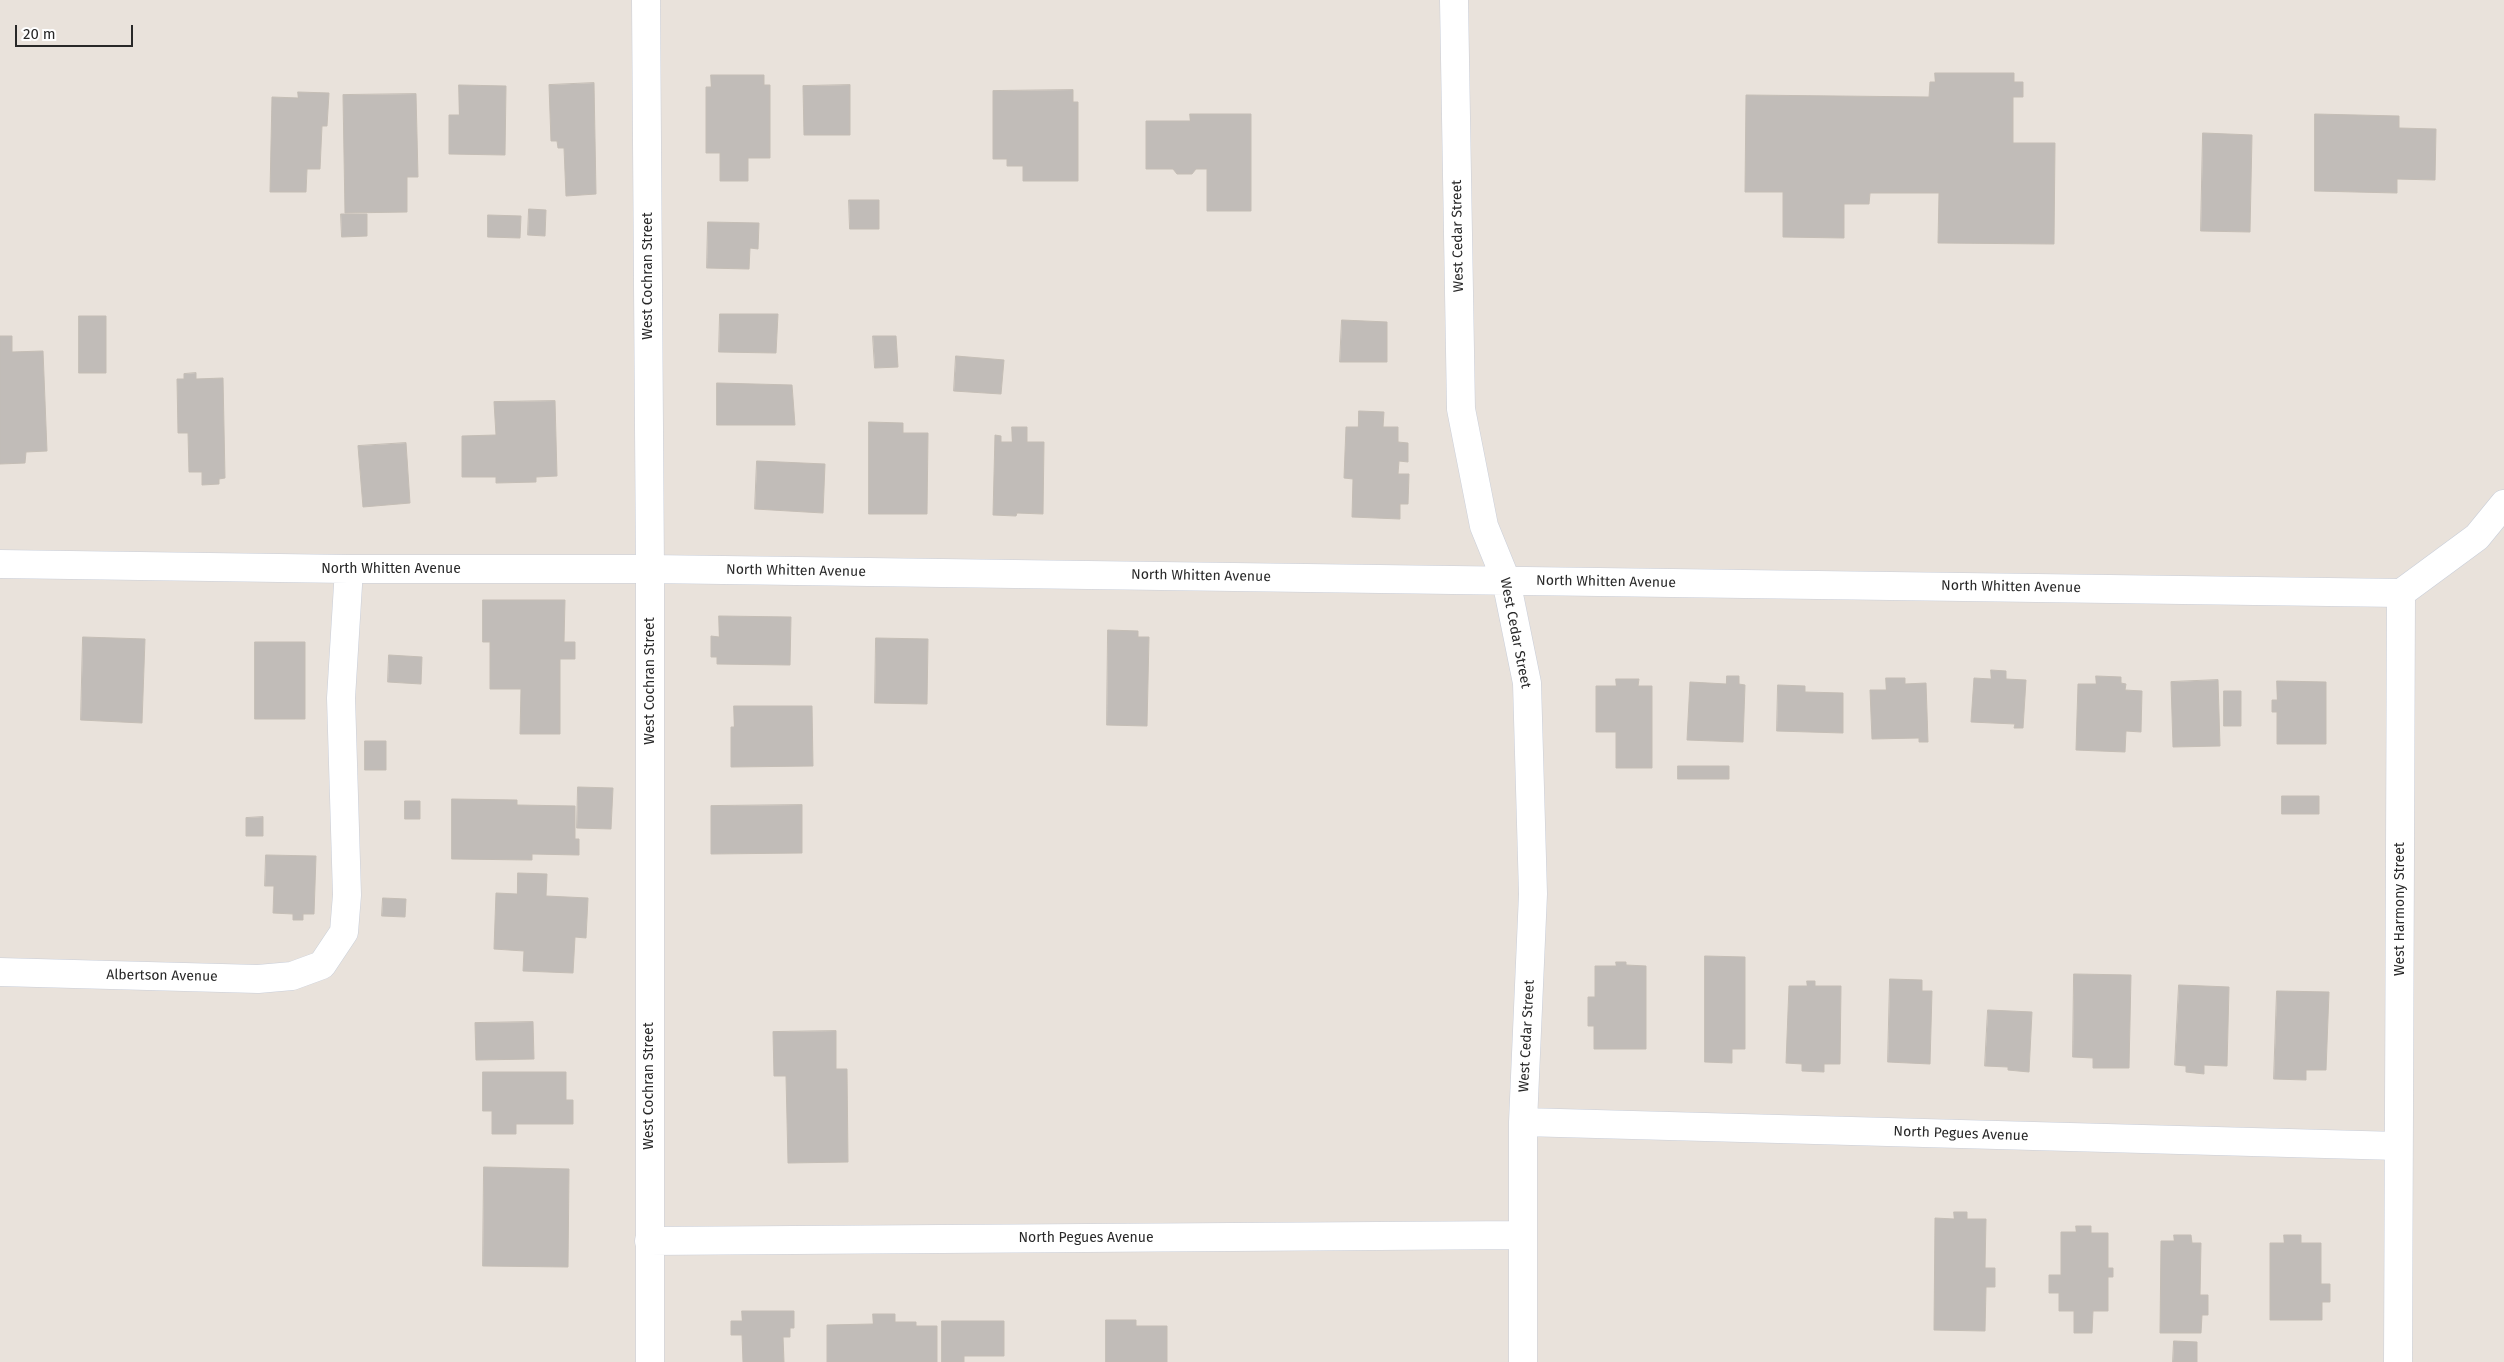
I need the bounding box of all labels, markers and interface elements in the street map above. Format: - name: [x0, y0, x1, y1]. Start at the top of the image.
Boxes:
- scale bar: [18, 15, 135, 47]
- text: 20 m: [23, 25, 56, 43]
- street label: West Cedar Street: [1449, 180, 1467, 292]
- street label: West Cochran Street: [640, 212, 656, 340]
- street label: North Whitten Avenue: [321, 561, 461, 577]
- street label: North Whitten Avenue: [726, 561, 866, 581]
- street label: North Whitten Avenue: [1131, 566, 1271, 586]
- street label: North Whitten Avenue: [1536, 572, 1676, 592]
- street label: West Cedar Street: [1496, 576, 1534, 690]
- street label: North Whitten Avenue: [1941, 577, 2081, 597]
- street label: West Cochran Street: [642, 617, 658, 745]
- street label: West Harmony Street: [2392, 842, 2408, 976]
- street label: Albertson Avenue: [106, 967, 218, 985]
- street label: West Cedar Street: [1516, 979, 1538, 1093]
- street label: West Cochran Street: [641, 1022, 657, 1150]
- street label: North Pegues Avenue: [1893, 1123, 2029, 1145]
- street label: North Pegues Avenue: [1018, 1230, 1154, 1246]

